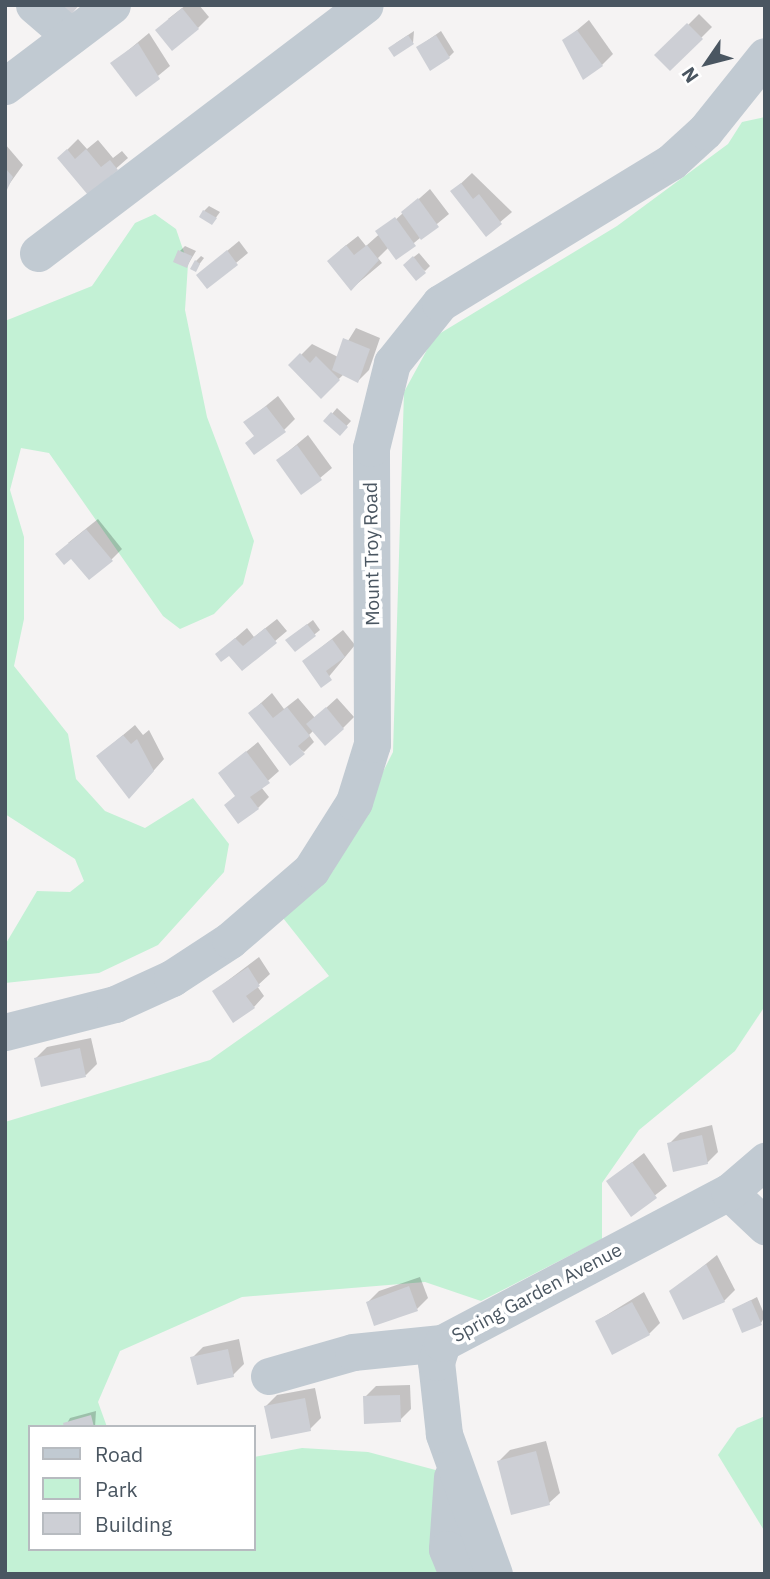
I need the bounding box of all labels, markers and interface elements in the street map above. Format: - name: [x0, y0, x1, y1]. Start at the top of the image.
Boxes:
- north arrow: [672, 28, 742, 98]
- text: N: [676, 63, 704, 88]
- street label: Mount Troy Road: [359, 482, 385, 626]
- street label: Spring Garden Avenue: [448, 1238, 626, 1348]
- legend: [28, 1425, 256, 1551]
- text: Road: [95, 1440, 143, 1468]
- text: Park: [95, 1475, 138, 1503]
- text: Building: [95, 1510, 172, 1538]

